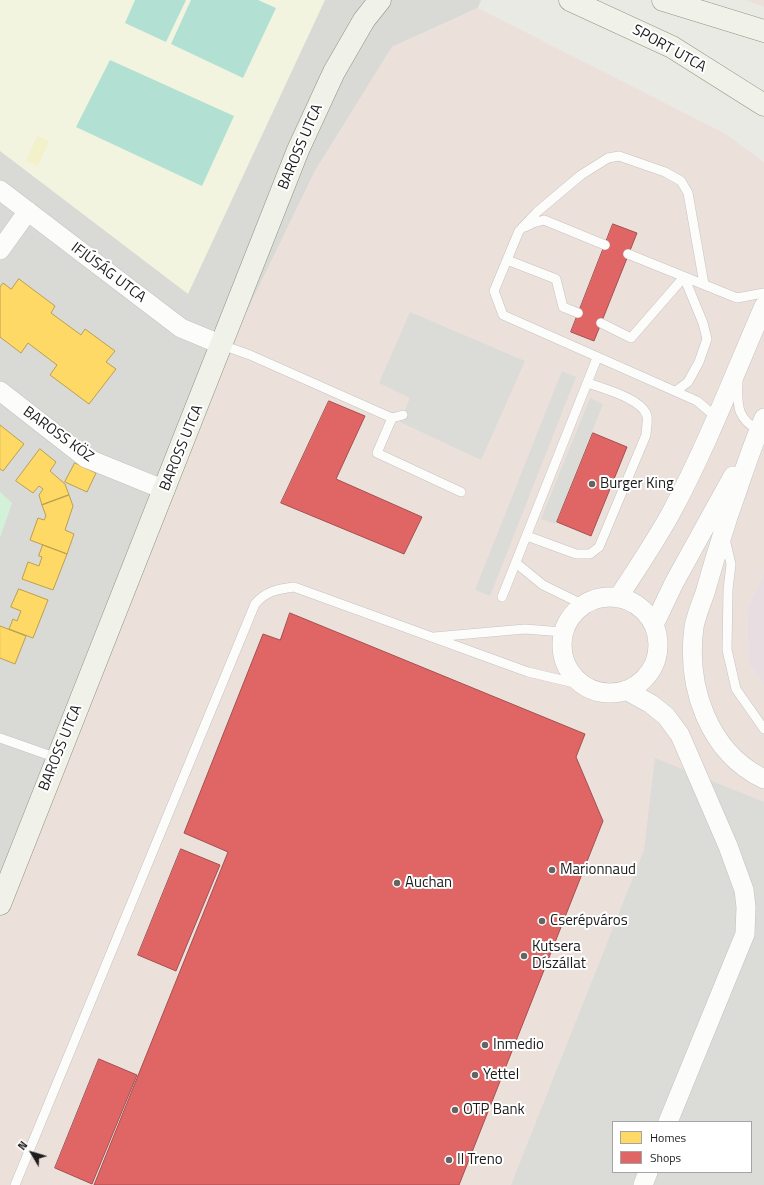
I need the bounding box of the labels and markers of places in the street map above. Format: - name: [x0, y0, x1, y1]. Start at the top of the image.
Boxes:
- place label: Burger King: [600, 475, 674, 493]
- marker: Burger King: [587, 479, 597, 489]
- place label: Marionnaud: [560, 861, 636, 879]
- marker: Marionnaud: [547, 865, 557, 875]
- place label: Auchan: [405, 874, 452, 892]
- marker: Auchan: [392, 878, 402, 888]
- place label: Cserépváros: [550, 912, 628, 930]
- marker: Cserépváros: [537, 916, 547, 926]
- place label: Kutsera Díszállat: [532, 938, 586, 973]
- marker: Kutsera Díszállat: [519, 951, 529, 961]
- place label: Inmedio: [493, 1036, 544, 1054]
- marker: Inmedio: [480, 1040, 490, 1050]
- place label: Yettel: [483, 1066, 519, 1084]
- marker: Yettel: [470, 1070, 480, 1080]
- place label: OTP Bank: [463, 1101, 525, 1119]
- marker: OTP Bank: [450, 1105, 460, 1115]
- place label: Il Treno: [457, 1151, 503, 1169]
- marker: Il Treno: [444, 1155, 454, 1165]

